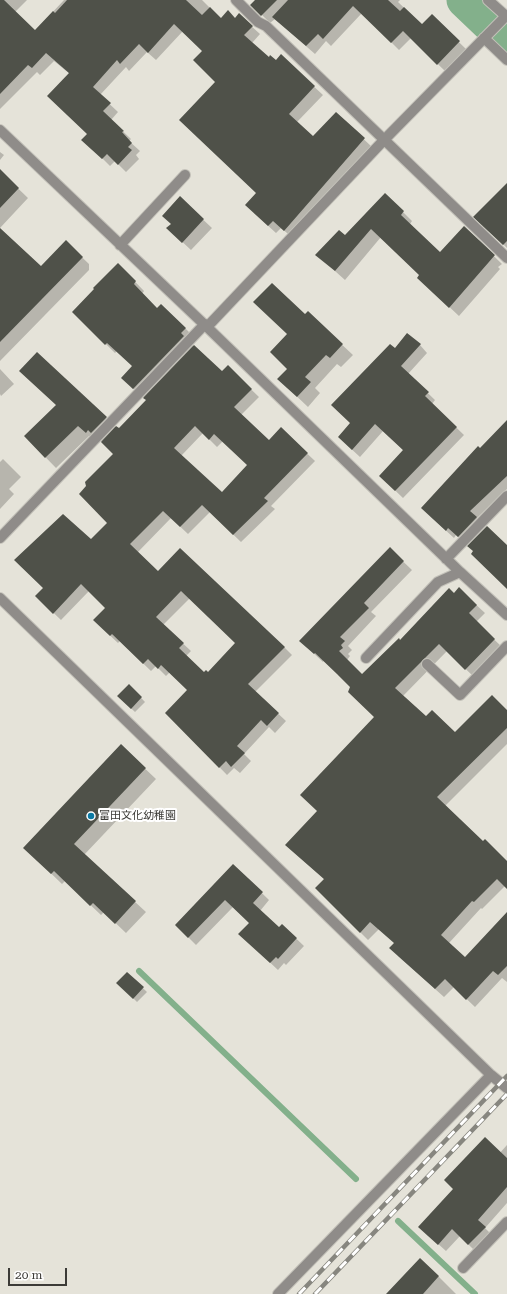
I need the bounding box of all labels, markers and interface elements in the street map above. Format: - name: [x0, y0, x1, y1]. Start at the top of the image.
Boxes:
- place label: 富田文化幼稚園: [99, 809, 176, 823]
- marker: 富田文化幼稚園: [86, 811, 96, 821]
- scale bar: [10, 1260, 69, 1286]
- text: 20 m: [15, 1268, 42, 1282]

